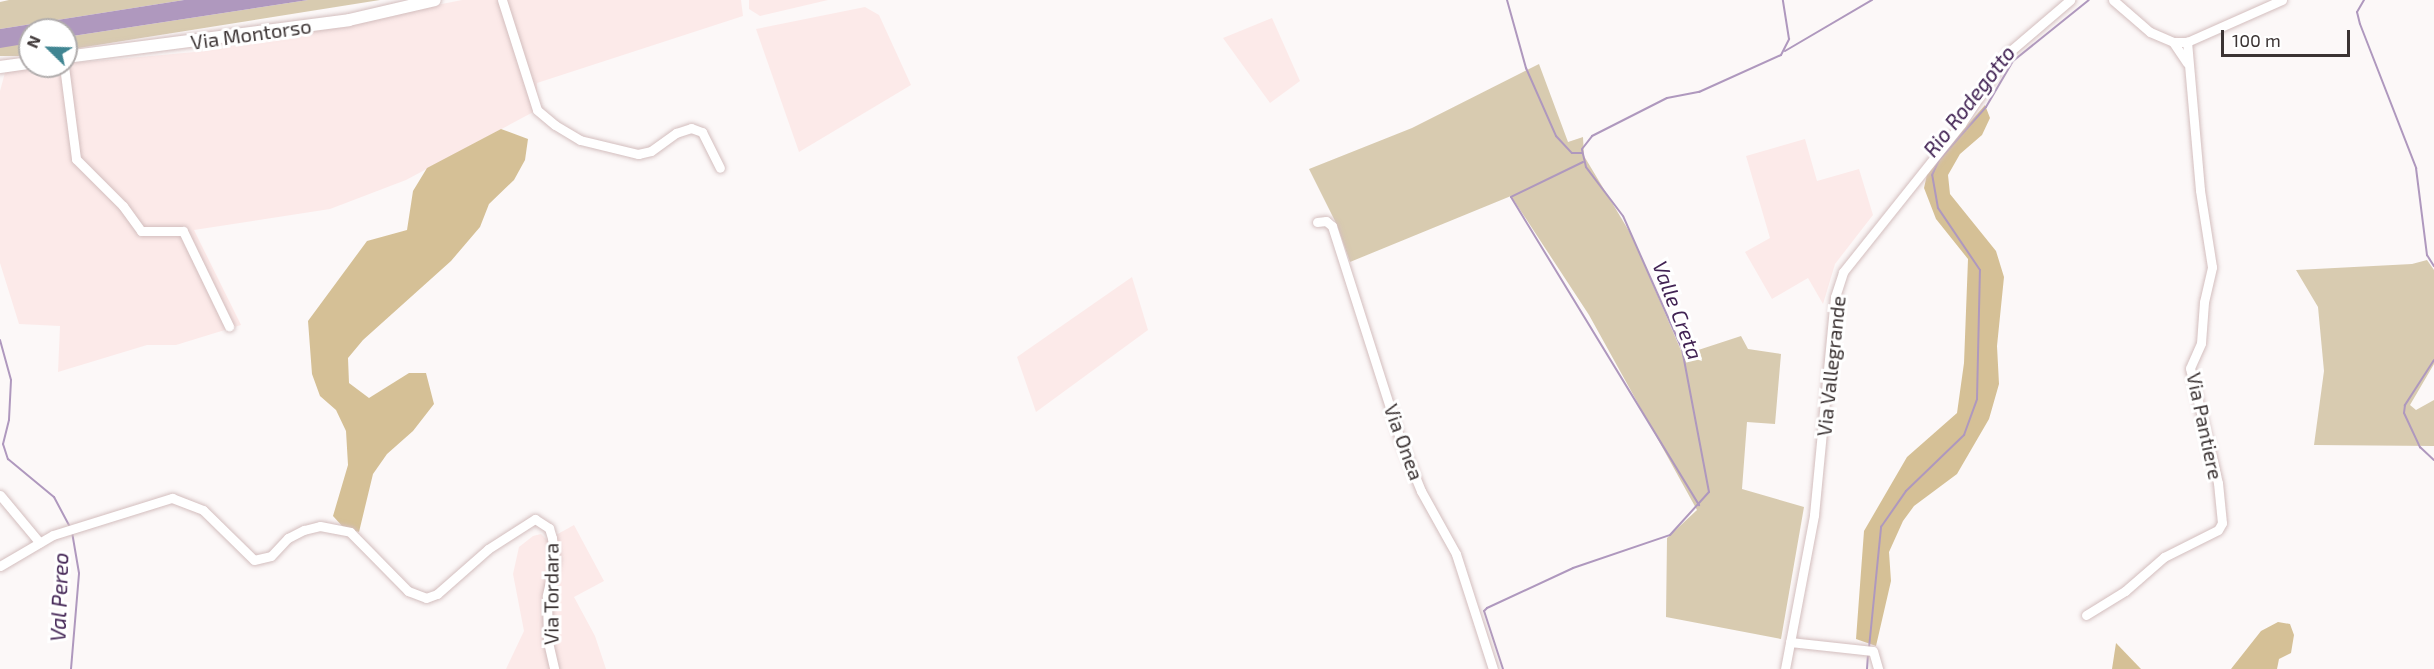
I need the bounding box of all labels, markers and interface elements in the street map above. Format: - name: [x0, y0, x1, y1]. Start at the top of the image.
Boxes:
- street label: Via Montorso: [189, 14, 313, 54]
- north arrow: [18, 18, 78, 78]
- scale bar: [2224, 18, 2353, 56]
- text: 100 m: [2232, 29, 2281, 51]
- text: N: [22, 33, 44, 51]
- water label: Rio Rodegotto: [1918, 40, 2020, 162]
- water label: Valle Creta: [1648, 257, 1708, 363]
- street label: Via Vallegrande: [1812, 294, 1850, 438]
- street label: Via Pantiere: [2182, 370, 2228, 482]
- street label: Via Onea: [1379, 401, 1429, 483]
- street label: Via Tordara: [539, 543, 563, 645]
- water label: Val Pereo: [45, 552, 73, 642]

